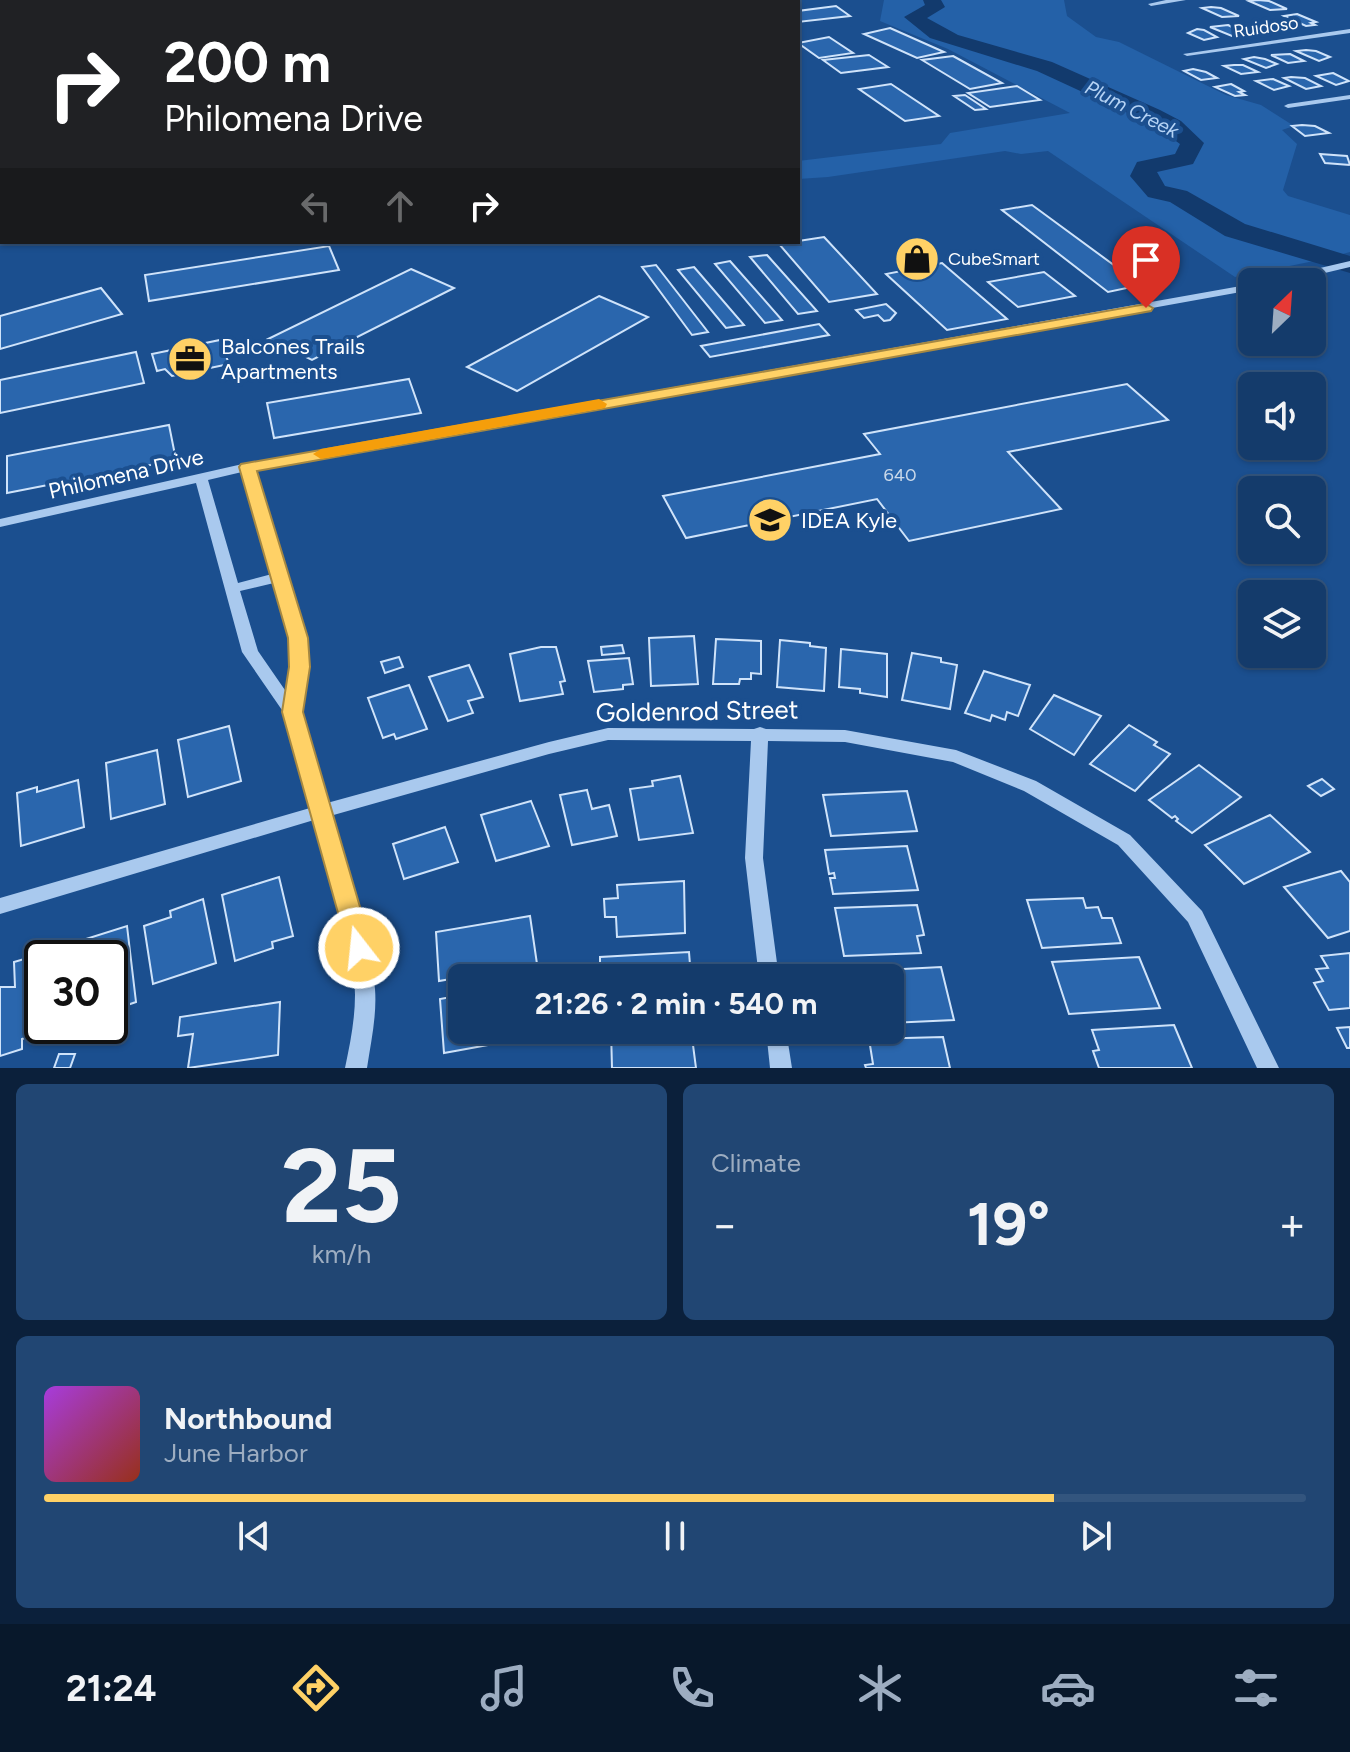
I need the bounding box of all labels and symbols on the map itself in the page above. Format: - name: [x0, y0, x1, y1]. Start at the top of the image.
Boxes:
- street label: Ruidoso: [1232, 12, 1300, 42]
- water label: Plum Creek: [1081, 75, 1184, 143]
- pin: [1112, 226, 1180, 308]
- shop icon: CubeSmart: [893, 235, 941, 283]
- place label: CubeSmart: [948, 248, 1040, 270]
- north arrow: [1238, 268, 1326, 356]
- place label: Balcones Trails Apartments: [221, 333, 365, 385]
- office icon: Balcones Trails Apartments: [166, 335, 214, 383]
- street label: Philomena Drive: [46, 443, 206, 505]
- house number: 640: [884, 464, 916, 486]
- school or university icon: IDEA Kyle: [746, 496, 794, 544]
- place label: IDEA Kyle: [801, 507, 897, 534]
- street label: Goldenrod Street: [595, 693, 799, 729]
- position arrow: [317, 906, 401, 990]
- speed limit sign: 30: [24, 940, 128, 1044]

